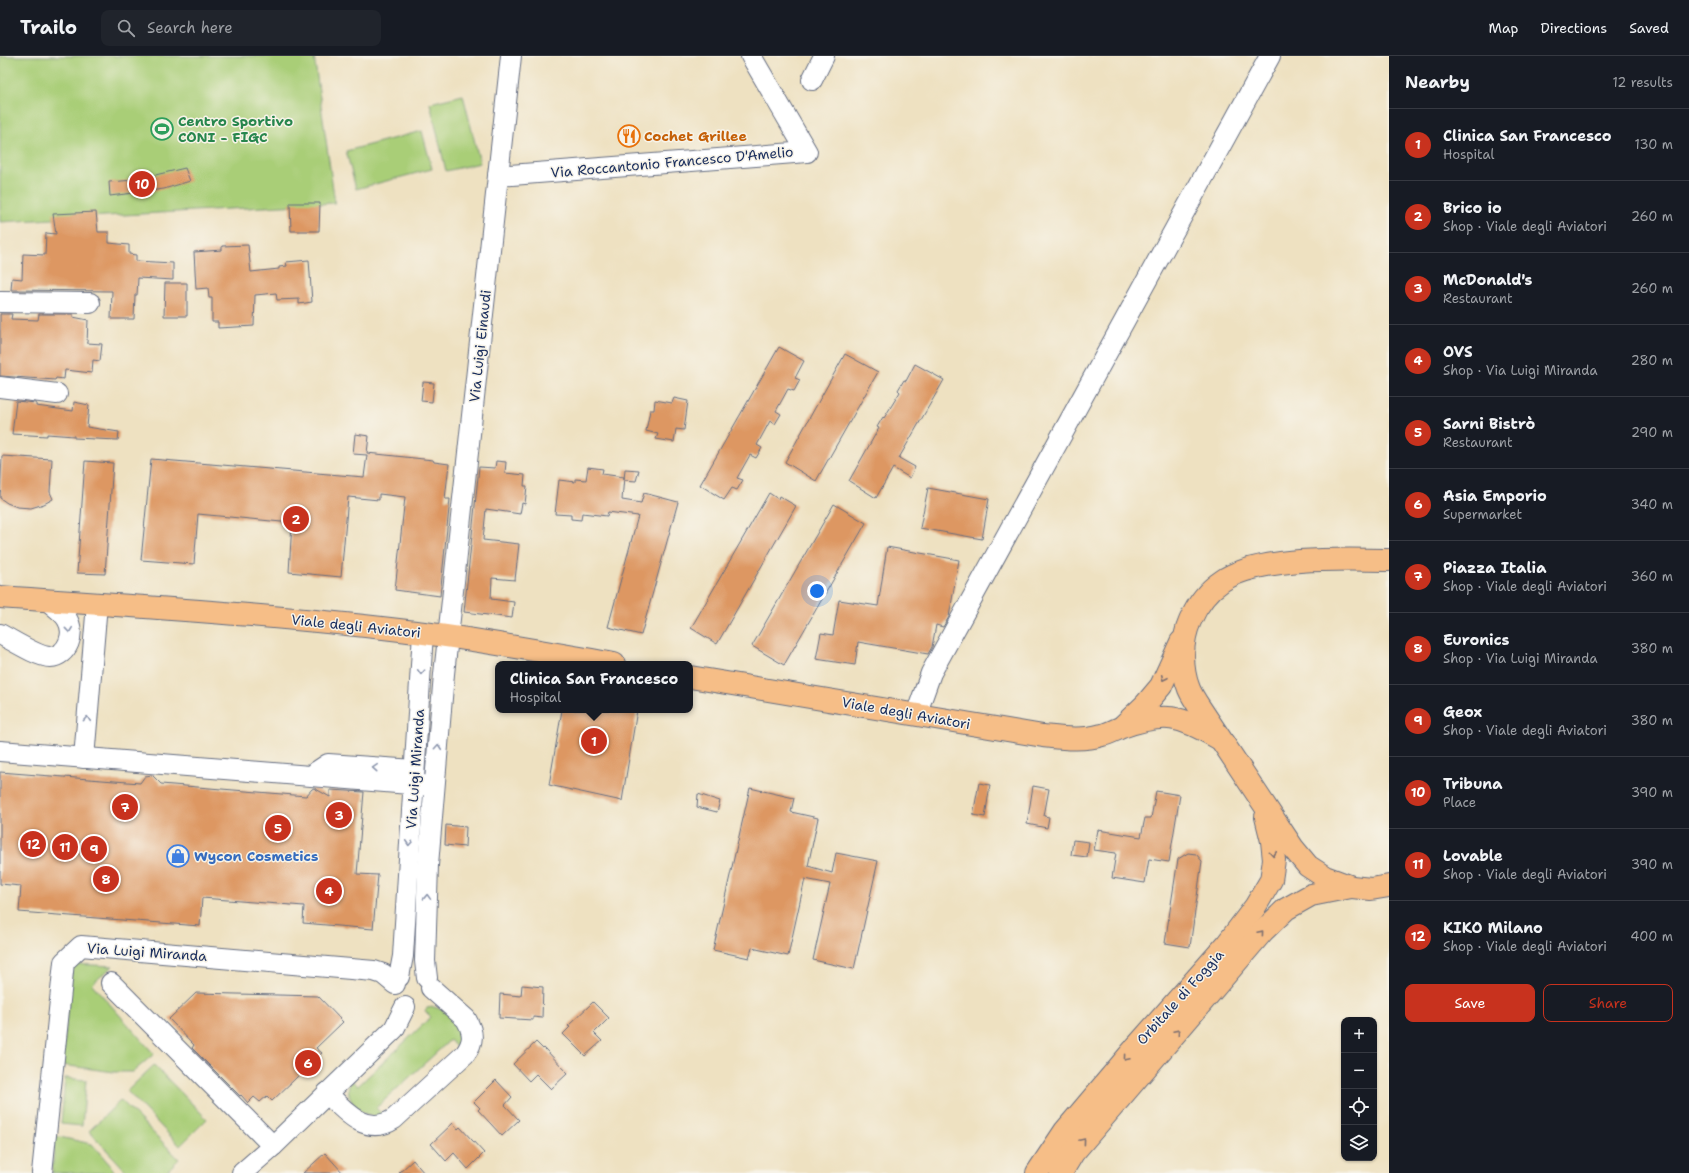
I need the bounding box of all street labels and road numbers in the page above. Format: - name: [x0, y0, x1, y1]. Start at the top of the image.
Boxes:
- street label: Via Roccantonio Francesco D'Amelio: [550, 142, 794, 182]
- street label: Via Luigi Einaudi: [465, 289, 495, 403]
- street label: Viale degli Aviatori: [290, 610, 422, 642]
- street label: Viale degli Aviatori: [840, 693, 972, 733]
- street label: Via Luigi Miranda: [402, 708, 428, 830]
- street label: Via Luigi Miranda: [86, 939, 208, 965]
- street label: Orbitale di Foggia: [1132, 945, 1228, 1048]

